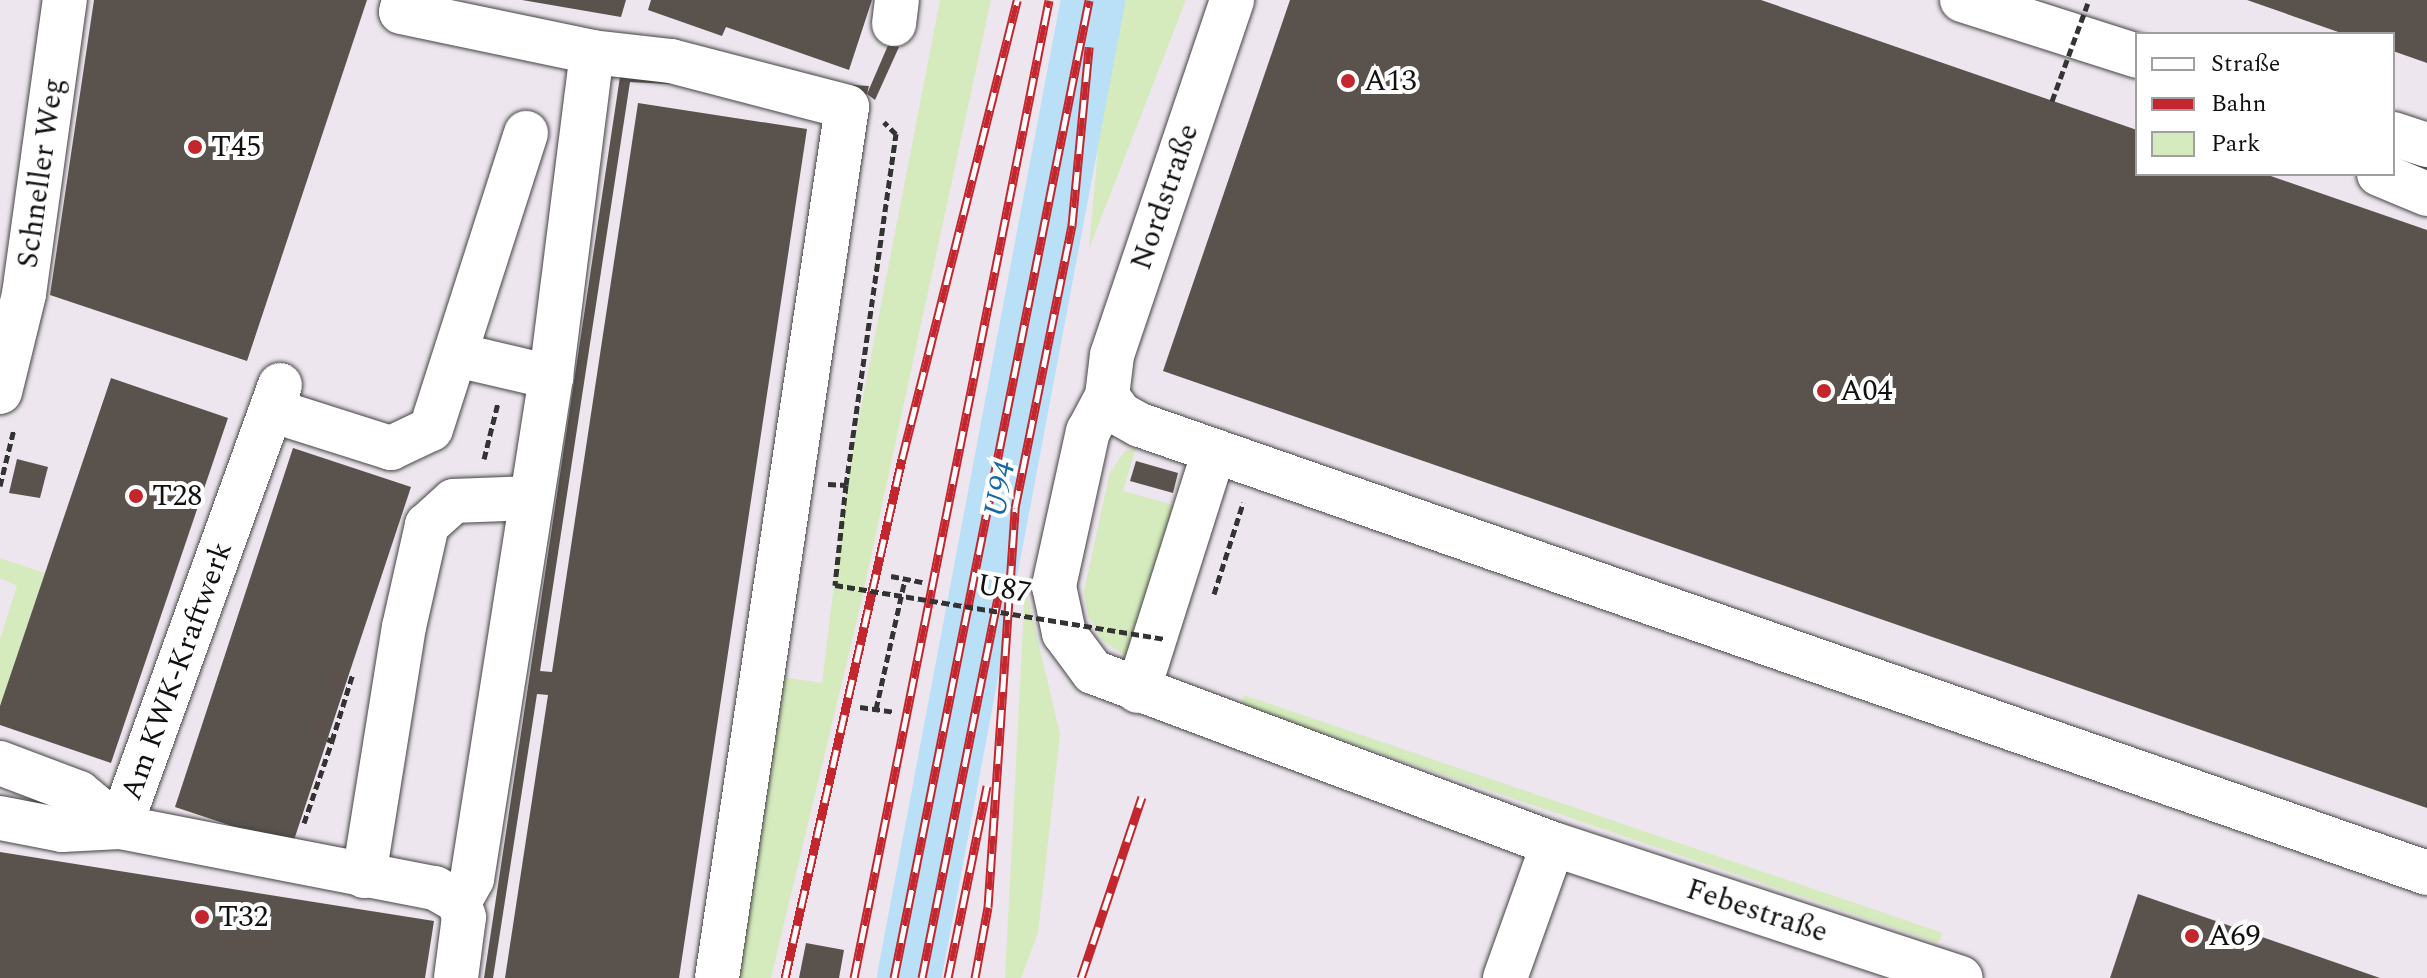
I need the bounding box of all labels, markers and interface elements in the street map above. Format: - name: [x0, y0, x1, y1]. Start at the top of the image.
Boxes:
- legend: [2135, 32, 2395, 176]
- text: Straße: [2211, 46, 2280, 82]
- place label: A13: [1364, 63, 1416, 99]
- marker: A13: [1339, 72, 1357, 90]
- street label: Schneller Weg: [10, 76, 72, 270]
- text: Bahn: [2211, 86, 2266, 122]
- street label: Nordstraße: [1123, 119, 1207, 275]
- text: Park: [2211, 126, 2261, 162]
- place label: T45: [211, 129, 261, 165]
- marker: T45: [186, 138, 204, 156]
- place label: A04: [1840, 373, 1892, 409]
- marker: A04: [1815, 382, 1833, 400]
- water label: U94: [977, 457, 1025, 521]
- place label: T28: [152, 478, 202, 514]
- marker: T28: [127, 487, 145, 505]
- street label: Am KWK-Kraftwerk: [113, 537, 241, 805]
- street label: U87: [974, 567, 1034, 611]
- street label: Febestraße: [1682, 871, 1832, 951]
- place label: T32: [218, 899, 268, 935]
- marker: T32: [193, 908, 211, 926]
- place label: A69: [2208, 918, 2260, 954]
- marker: A69: [2183, 927, 2201, 945]

